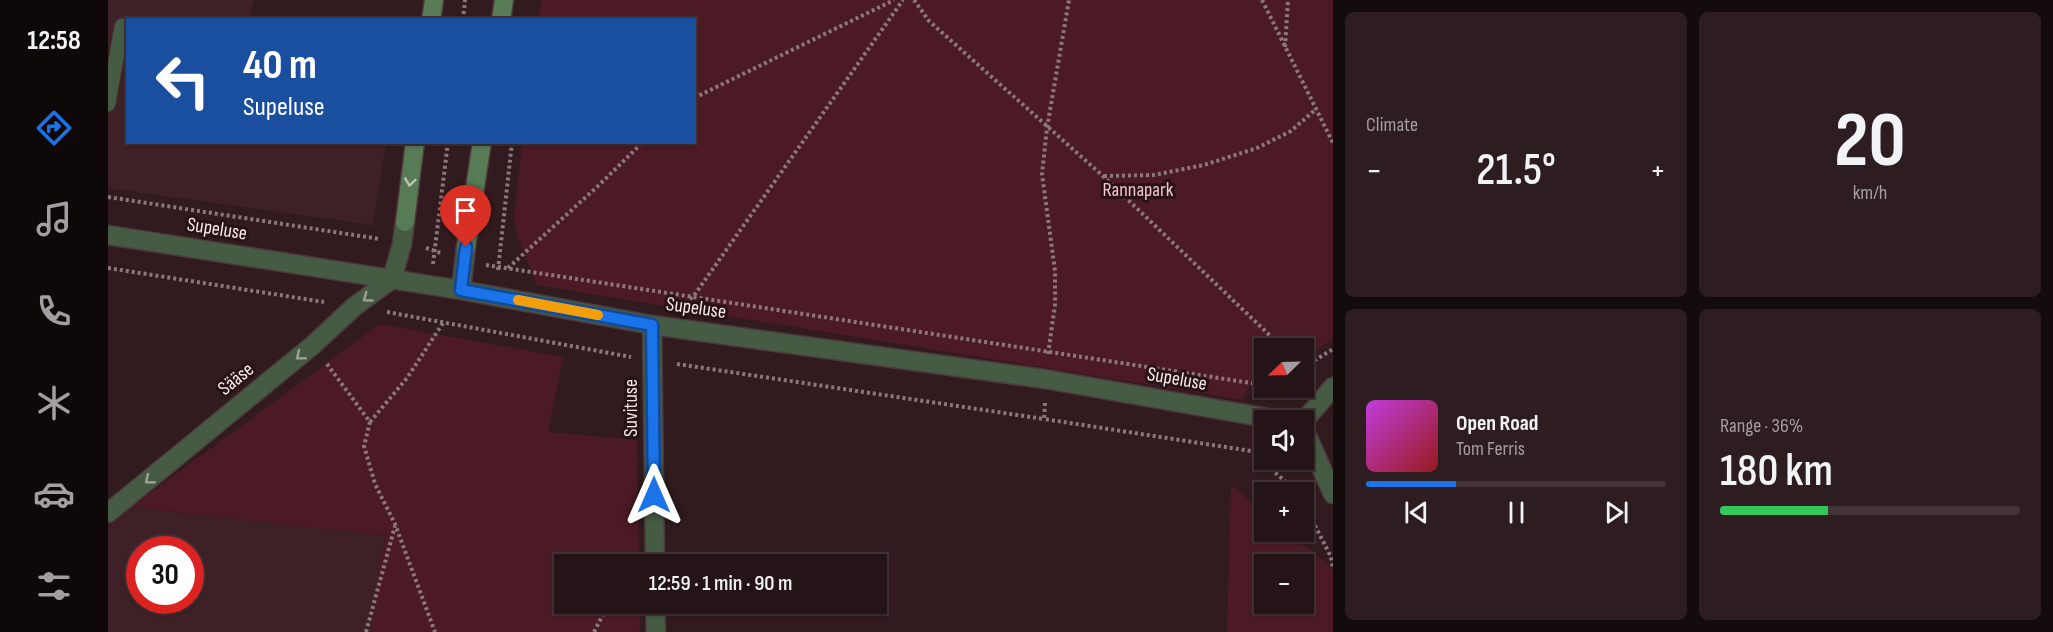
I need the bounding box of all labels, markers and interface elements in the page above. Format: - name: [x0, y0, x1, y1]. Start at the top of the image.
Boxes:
- text: 12:58: [27, 25, 81, 57]
- text: 40 m: [243, 40, 317, 91]
- icon: left: [144, 42, 222, 120]
- text: Supeluse: [243, 91, 325, 123]
- text: 20: [1834, 95, 1906, 188]
- icon: directions: [33, 107, 75, 149]
- text: Climate: [1366, 113, 1418, 137]
- text: 21.5°: [1476, 143, 1556, 198]
- text: −: [1366, 151, 1382, 191]
- text: +: [1650, 151, 1666, 191]
- one-way arrow: [404, 178, 417, 187]
- park label: Rannapark: [1103, 178, 1174, 202]
- text: km/h: [1853, 181, 1887, 205]
- pin: [440, 185, 491, 247]
- icon: arrive: [449, 194, 482, 227]
- icon: music: [33, 198, 75, 240]
- street label: Supeluse: [185, 212, 249, 246]
- icon: phone: [33, 290, 75, 332]
- one-way arrow: [362, 291, 373, 302]
- street label: Supeluse: [664, 292, 728, 324]
- north arrow: [1254, 338, 1314, 398]
- map controls: [1254, 338, 1314, 614]
- one-way arrow: [295, 349, 306, 360]
- street label: Sääse: [213, 357, 259, 401]
- street label: Supeluse: [1145, 362, 1209, 396]
- street label: Suvituse: [619, 379, 643, 437]
- icon: climate: [33, 382, 75, 424]
- button: sound: [1254, 410, 1314, 470]
- text: Open Road: [1456, 410, 1538, 437]
- text: Range · 36%: [1720, 414, 1803, 438]
- text: Tom Ferris: [1456, 437, 1525, 461]
- text: 180 km: [1720, 444, 1833, 499]
- position arrow: [622, 463, 686, 527]
- icon: car: [33, 473, 75, 515]
- one-way arrow: [145, 473, 156, 484]
- button: +: [1254, 482, 1314, 542]
- icon: previous: [1400, 496, 1433, 529]
- icon: pause: [1500, 496, 1533, 529]
- icon: next: [1600, 496, 1633, 529]
- speed limit sign: 30: [126, 536, 204, 614]
- button: −: [1254, 554, 1314, 614]
- icon: filters: [33, 565, 75, 607]
- text: 12:59 · 1 min · 90 m: [649, 570, 792, 597]

